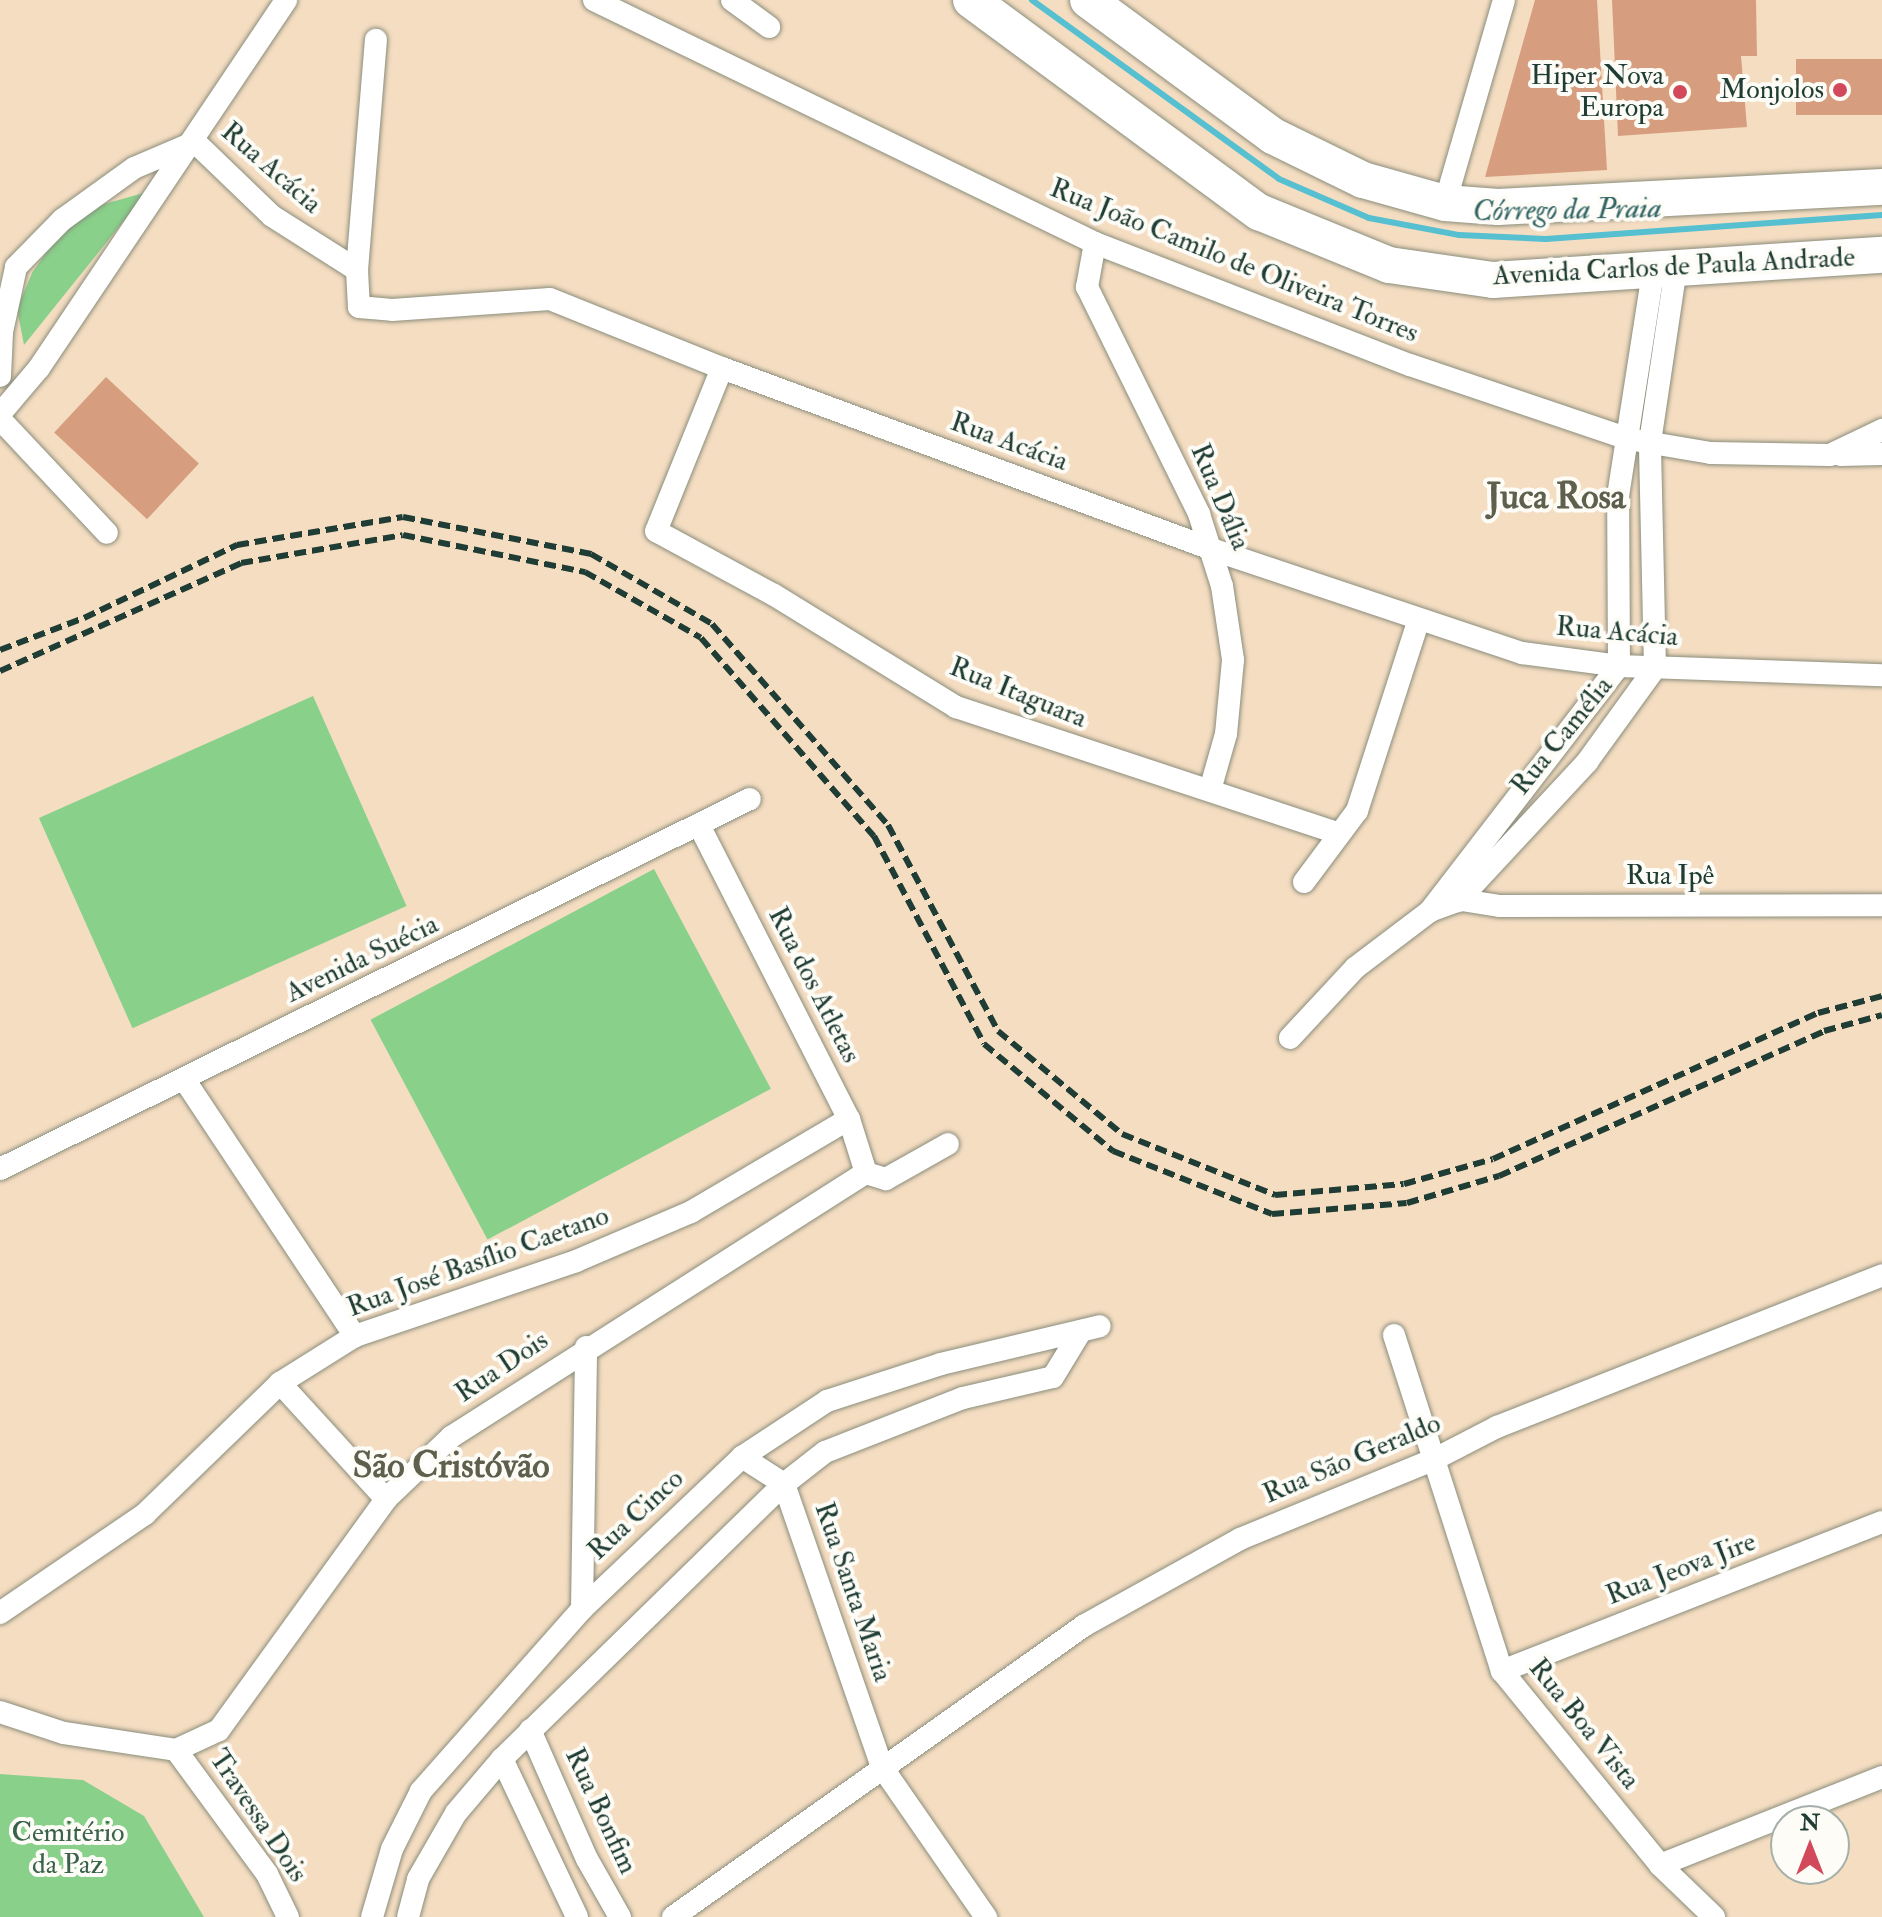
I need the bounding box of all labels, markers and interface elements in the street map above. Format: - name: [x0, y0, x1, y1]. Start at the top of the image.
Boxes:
- place label: Hiper Nova Europa: [1530, 59, 1664, 125]
- place label: Monjolos: [1720, 73, 1824, 107]
- marker: Monjolos: [1831, 81, 1849, 99]
- marker: Hiper Nova Europa: [1671, 83, 1689, 101]
- street label: Rua Acácia: [214, 115, 328, 221]
- street label: Rua João Camilo de Oliveira Torres: [1045, 172, 1423, 350]
- water label: Córrego da Praia: [1472, 190, 1662, 230]
- street label: Avenida Carlos de Paula Andrade: [1492, 241, 1856, 293]
- street label: Rua Acácia: [946, 405, 1072, 479]
- street label: Rua Dália: [1183, 439, 1257, 555]
- district label: Juca Rosa: [1486, 475, 1626, 519]
- street label: Rua Acácia: [1555, 610, 1679, 654]
- street label: Rua Itaguara: [944, 650, 1092, 736]
- street label: Rua Camélia: [1504, 670, 1620, 802]
- street label: Rua Ipê: [1626, 859, 1714, 893]
- street label: Rua dos Atletas: [760, 902, 868, 1068]
- street label: Avenida Suécia: [280, 908, 444, 1010]
- street label: Rua José Basílio Caetano: [343, 1199, 613, 1325]
- street label: Rua Dois: [449, 1324, 555, 1410]
- street label: Rua São Geraldo: [1258, 1406, 1446, 1512]
- district label: São Cristóvão: [352, 1444, 550, 1488]
- street label: Rua Cinco: [581, 1462, 691, 1568]
- street label: Rua Santa Maria: [807, 1498, 899, 1686]
- street label: Rua Jeova Jire: [1601, 1525, 1761, 1613]
- street label: Rua Boa Vista: [1521, 1652, 1647, 1796]
- street label: Travessa Dois: [201, 1743, 315, 1889]
- street label: Rua Bonfim: [557, 1743, 645, 1879]
- north arrow: [1770, 1805, 1850, 1885]
- text: N: [1800, 1809, 1820, 1837]
- park label: Cemitério da Paz: [11, 1816, 125, 1882]

